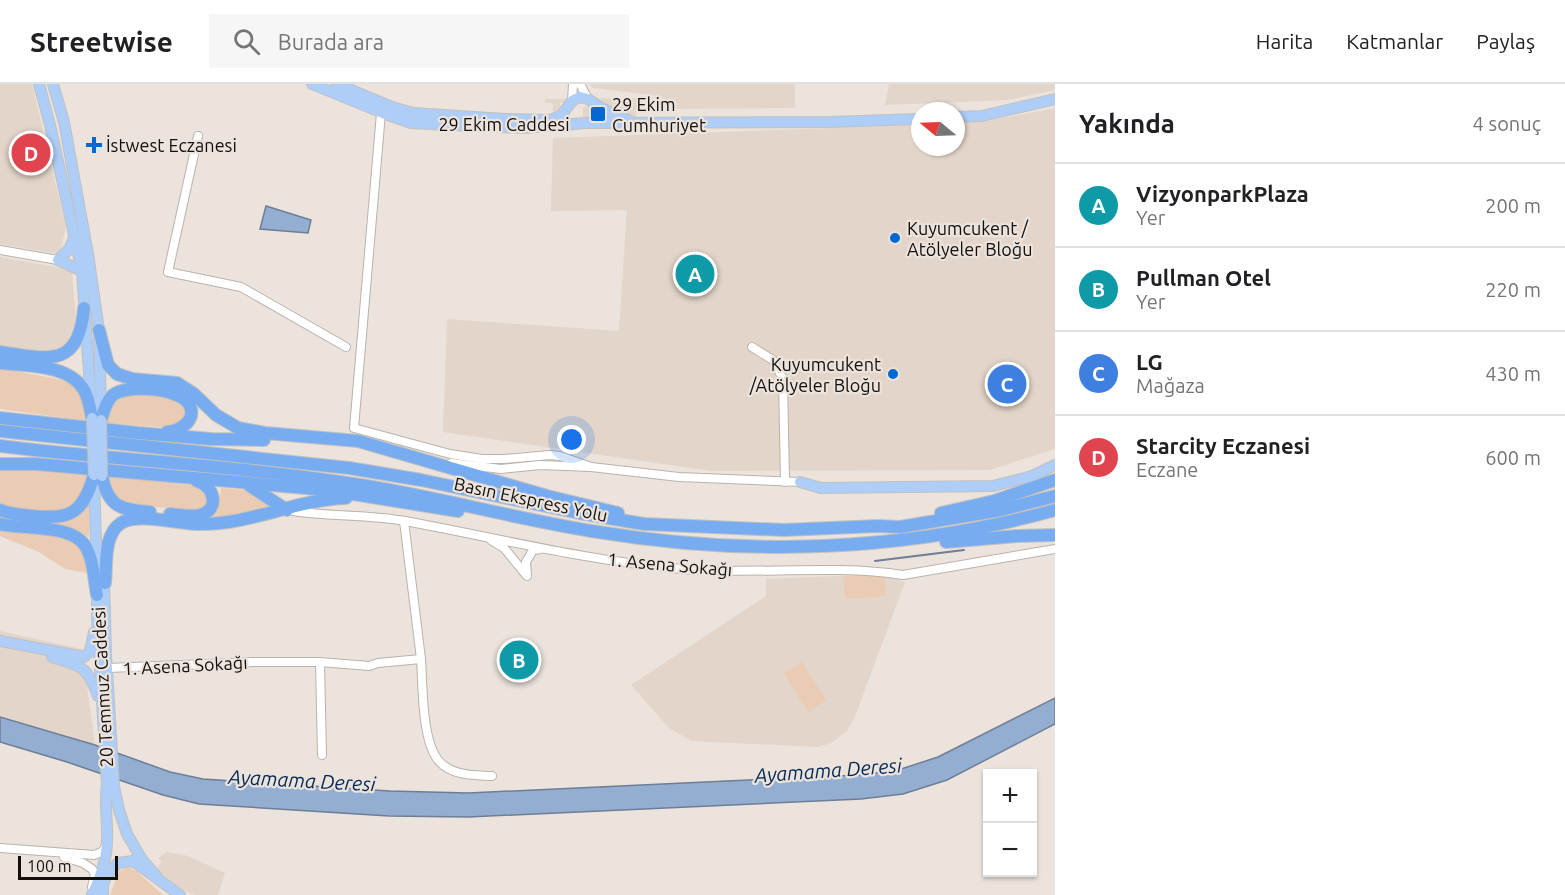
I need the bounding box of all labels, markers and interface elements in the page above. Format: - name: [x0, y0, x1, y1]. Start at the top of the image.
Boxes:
- search box: [209, 14, 629, 68]
- icon: search: [230, 25, 263, 58]
- text: Streetwise: [30, 26, 173, 57]
- text: Burada ara: [278, 29, 384, 54]
- text: Harita: [1256, 29, 1313, 53]
- text: Katmanlar: [1346, 29, 1443, 53]
- text: Paylaş: [1476, 29, 1535, 53]
- place label: 29 Ekim Cumhuriyet: [612, 94, 706, 135]
- north arrow: [911, 102, 965, 156]
- marker: 29 Ekim Cumhuriyet: [589, 105, 607, 123]
- text: Yakında: [1079, 109, 1175, 138]
- text: 4 sonuç: [1473, 112, 1541, 135]
- street label: 29 Ekim Caddesi: [438, 114, 570, 134]
- pin: D: [12, 130, 51, 176]
- place label: İstwest Eczanesi: [106, 135, 237, 155]
- marker: İstwest Eczanesi: [87, 138, 101, 152]
- text: VizyonparkPlaza: [1136, 181, 1309, 206]
- text: A: [1091, 194, 1106, 217]
- text: 200 m: [1485, 194, 1541, 217]
- text: Yer: [1136, 206, 1165, 229]
- place label: Kuyumcukent / Atölyeler Bloğu: [907, 218, 1032, 259]
- marker: Kuyumcukent / Atölyeler Bloğu: [888, 231, 902, 245]
- pin: A: [676, 252, 714, 297]
- text: Pullman Otel: [1136, 265, 1271, 290]
- text: B: [1092, 278, 1105, 301]
- text: 220 m: [1485, 278, 1541, 301]
- text: Yer: [1136, 290, 1165, 313]
- text: LG: [1136, 349, 1163, 374]
- place label: Kuyumcukent /Atölyeler Bloğu: [749, 354, 881, 395]
- pin: C: [988, 362, 1026, 406]
- text: C: [1092, 362, 1105, 385]
- text: 430 m: [1485, 362, 1541, 385]
- marker: Kuyumcukent /Atölyeler Bloğu: [886, 367, 900, 381]
- text: Mağaza: [1136, 374, 1205, 397]
- your location: [557, 425, 586, 454]
- text: Starcity Eczanesi: [1136, 433, 1310, 458]
- text: D: [1091, 446, 1106, 469]
- text: 600 m: [1485, 446, 1541, 469]
- text: Eczane: [1136, 458, 1198, 481]
- street label: Basın Ekspress Yolu: [452, 473, 610, 525]
- street label: 1. Asena Sokağı: [607, 549, 733, 579]
- street label: 20 Temmuz Caddesi: [88, 606, 116, 768]
- pin: B: [500, 638, 538, 682]
- street label: 1. Asena Sokağı: [122, 652, 248, 678]
- water label: Ayamama Deresi: [753, 753, 903, 787]
- water label: Ayamama Deresi: [227, 765, 377, 795]
- map controls: [983, 769, 1037, 877]
- button: +: [983, 769, 1037, 823]
- button: −: [983, 823, 1037, 877]
- scale bar: [18, 853, 118, 880]
- text: 100 m: [27, 857, 72, 875]

